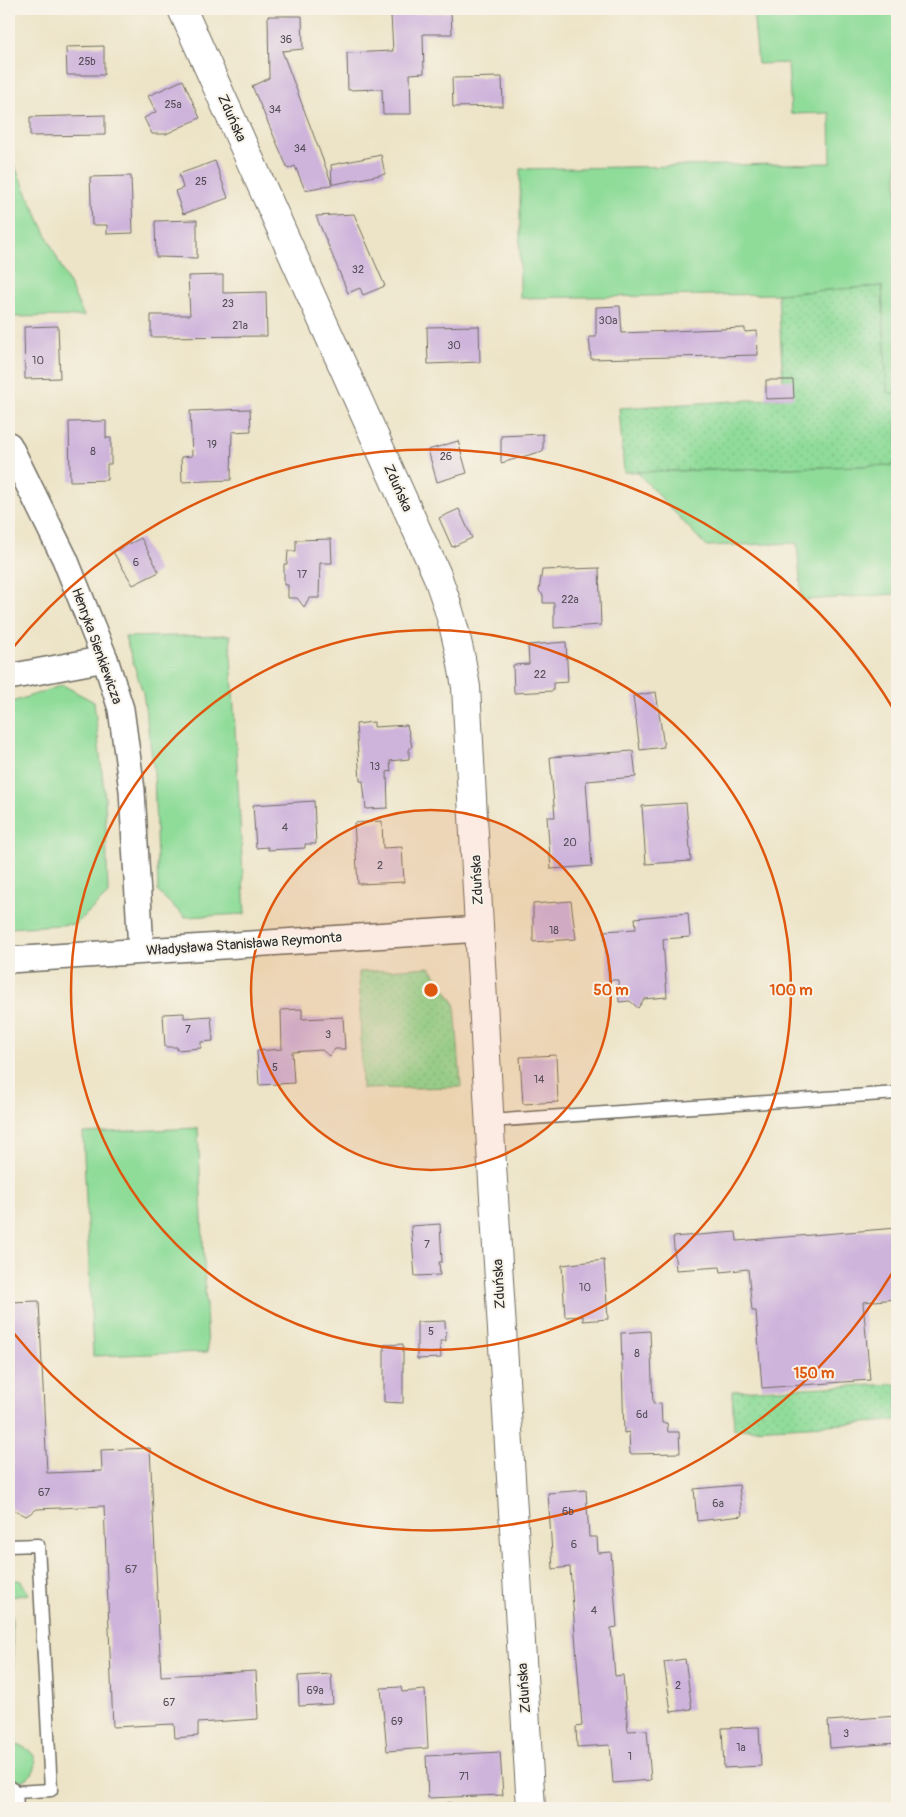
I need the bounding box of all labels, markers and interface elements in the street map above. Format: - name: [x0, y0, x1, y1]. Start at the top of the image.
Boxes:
- house number: 36: [280, 33, 292, 46]
- house number: 25b: [78, 55, 96, 68]
- street label: Zduńska: [214, 92, 250, 144]
- house number: 25a: [164, 98, 182, 111]
- house number: 34: [269, 103, 282, 116]
- house number: 34: [294, 142, 307, 155]
- house number: 25: [195, 175, 207, 188]
- house number: 32: [352, 263, 364, 276]
- house number: 23: [222, 297, 234, 310]
- house number: 30a: [599, 314, 617, 327]
- house number: 21a: [232, 319, 248, 332]
- house number: 30: [447, 339, 461, 352]
- house number: 10: [32, 354, 44, 367]
- house number: 19: [207, 438, 217, 451]
- house number: 8: [90, 445, 96, 458]
- house number: 26: [440, 450, 452, 463]
- street label: Zduńska: [380, 462, 416, 514]
- house number: 6: [133, 556, 139, 569]
- house number: 17: [297, 568, 307, 581]
- street label: Henryka Sienkiewicza: [68, 586, 126, 706]
- house number: 22a: [561, 593, 579, 606]
- house number: 22: [534, 668, 546, 681]
- house number: 13: [370, 760, 380, 773]
- house number: 4: [282, 821, 289, 834]
- house number: 20: [563, 836, 577, 849]
- street label: Zduńska: [467, 855, 487, 905]
- house number: 2: [377, 859, 383, 872]
- house number: 18: [549, 924, 559, 937]
- street label: Władysława Stanisława Reymonta: [146, 929, 342, 959]
- centre of rings: [422, 981, 440, 999]
- text: 50 m: [594, 981, 628, 1000]
- text: 100 m: [770, 981, 812, 1000]
- house number: 7: [185, 1023, 191, 1036]
- house number: 3: [325, 1028, 331, 1041]
- house number: 5: [272, 1061, 278, 1074]
- house number: 14: [534, 1073, 545, 1086]
- house number: 7: [424, 1238, 430, 1251]
- street label: Zduńska: [489, 1259, 509, 1309]
- house number: 10: [579, 1281, 591, 1294]
- house number: 5: [428, 1325, 434, 1338]
- house number: 8: [634, 1347, 640, 1360]
- text: 150 m: [794, 1364, 834, 1383]
- house number: 6d: [636, 1408, 648, 1421]
- house number: 67: [38, 1486, 50, 1499]
- house number: 6a: [712, 1497, 724, 1510]
- house number: 6b: [562, 1505, 574, 1518]
- house number: 6: [571, 1538, 577, 1551]
- house number: 67: [125, 1563, 137, 1576]
- house number: 4: [591, 1604, 598, 1617]
- street label: Zduńska: [514, 1662, 534, 1714]
- house number: 2: [675, 1679, 681, 1692]
- house number: 69a: [306, 1684, 324, 1697]
- house number: 67: [163, 1696, 175, 1709]
- house number: 69: [391, 1715, 403, 1728]
- house number: 3: [843, 1727, 849, 1740]
- house number: 1a: [736, 1741, 746, 1754]
- house number: 1: [628, 1750, 632, 1763]
- house number: 71: [459, 1770, 469, 1783]

